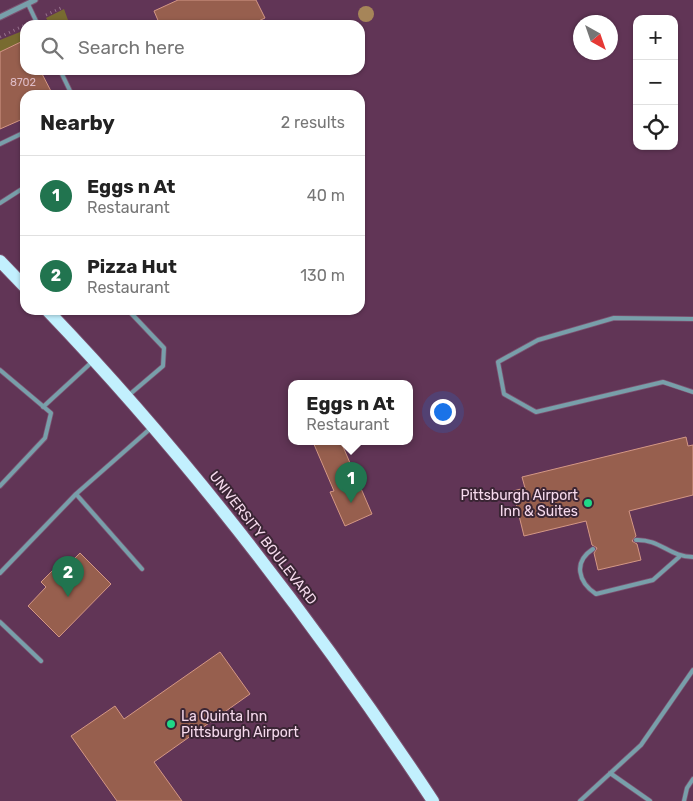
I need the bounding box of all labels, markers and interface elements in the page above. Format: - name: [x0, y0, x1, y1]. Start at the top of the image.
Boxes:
- north arrow: [573, 15, 618, 60]
- map controls: [633, 15, 678, 150]
- button: +: [633, 15, 678, 60]
- search box: [20, 20, 365, 75]
- icon: search: [38, 34, 66, 62]
- text: Search here: [78, 36, 185, 59]
- button: −: [633, 60, 678, 105]
- house number: 8702: [10, 76, 36, 89]
- button: locate: [633, 105, 678, 150]
- text: Nearby: [40, 110, 115, 135]
- text: 2 results: [281, 113, 345, 132]
- text: Eggs n At: [87, 175, 175, 198]
- text: 1: [52, 186, 60, 205]
- text: 40 m: [307, 186, 345, 205]
- text: Restaurant: [87, 198, 170, 217]
- text: Pizza Hut: [87, 255, 177, 278]
- text: 2: [51, 266, 61, 285]
- text: 130 m: [300, 266, 345, 285]
- text: Restaurant: [87, 278, 170, 297]
- popup: [288, 380, 413, 445]
- text: Eggs n At: [306, 392, 395, 415]
- your location: [430, 399, 456, 425]
- text: Restaurant: [306, 415, 389, 434]
- pin: 1: [335, 462, 367, 503]
- street label: UNIVERSITY BOULEVARD: [206, 468, 320, 608]
- place label: Pittsburgh Airport Inn & Suites: [460, 487, 579, 520]
- marker: Pittsburgh Airport Inn & Suites: [582, 497, 594, 509]
- pin: 2: [52, 556, 84, 597]
- place label: La Quinta Inn Pittsburgh Airport: [181, 708, 299, 741]
- marker: La Quinta Inn Pittsburgh Airport: [165, 718, 177, 730]

